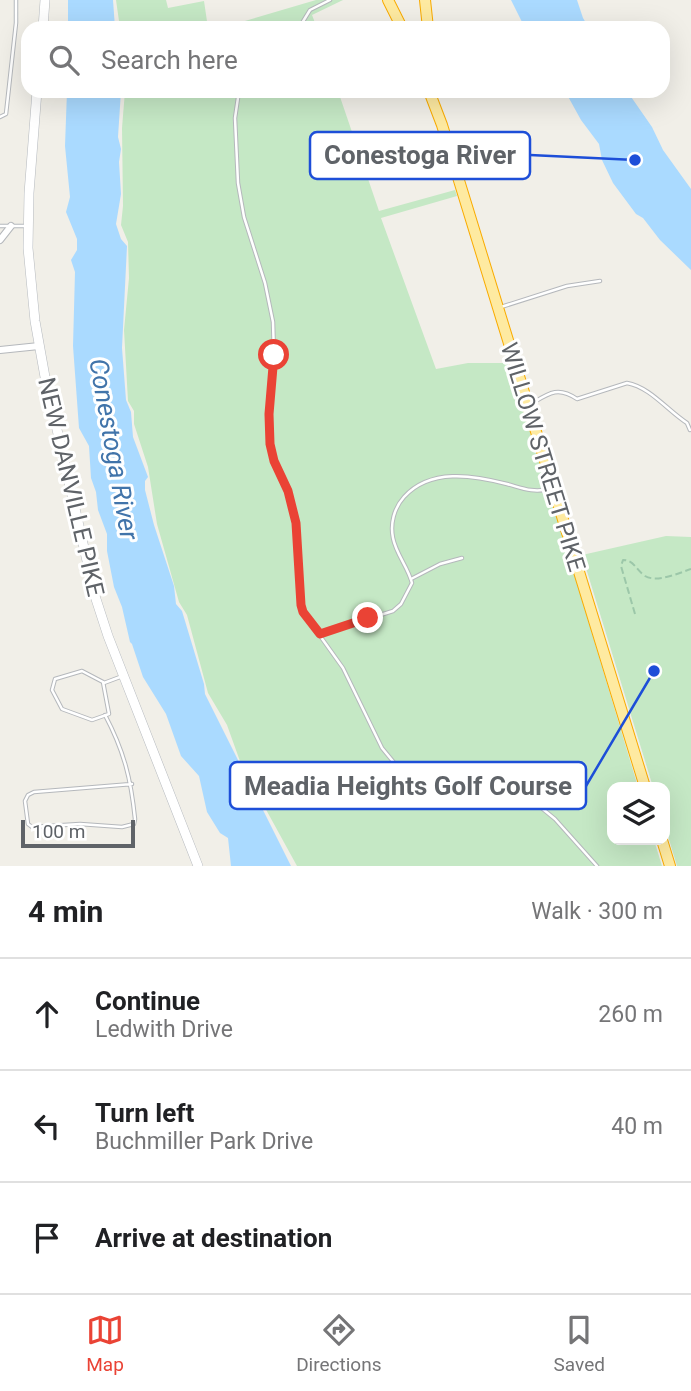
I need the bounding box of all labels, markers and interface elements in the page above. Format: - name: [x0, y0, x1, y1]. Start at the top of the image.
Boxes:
- search box: [21, 21, 670, 98]
- icon: search: [45, 41, 83, 79]
- text: Search here: [101, 45, 238, 75]
- callout: Conestoga River: [310, 132, 530, 179]
- text: Conestoga River: [324, 140, 517, 170]
- route start: [258, 339, 289, 370]
- street label: WILLOW STREET PIKE: [495, 339, 591, 575]
- water label: Conestoga River: [83, 356, 145, 543]
- street label: NEW DANVILLE PIKE: [32, 375, 110, 599]
- route end: [352, 602, 383, 633]
- callout: Meadia Heights Golf Course: [230, 762, 586, 809]
- text: Meadia Heights Golf Course: [244, 771, 572, 801]
- map controls: [607, 782, 670, 845]
- button: layers: [607, 782, 670, 845]
- scale bar: [21, 817, 135, 849]
- text: 100 m: [32, 820, 85, 843]
- text: 4 min: [28, 894, 103, 929]
- text: Walk · 300 m: [531, 898, 663, 925]
- text: Continue: [95, 986, 200, 1016]
- icon: ahead: [28, 995, 66, 1033]
- text: 260 m: [598, 1001, 663, 1028]
- text: Ledwith Drive: [95, 1016, 233, 1043]
- text: Turn left: [95, 1098, 194, 1128]
- icon: left: [28, 1107, 66, 1145]
- text: 40 m: [611, 1113, 663, 1140]
- text: Buchmiller Park Drive: [95, 1128, 313, 1155]
- icon: arrive: [28, 1219, 66, 1257]
- text: Arrive at destination: [95, 1223, 332, 1253]
- tab: Map: [86, 1311, 124, 1376]
- tab: Directions: [296, 1311, 381, 1376]
- tab: Saved: [554, 1311, 605, 1376]

